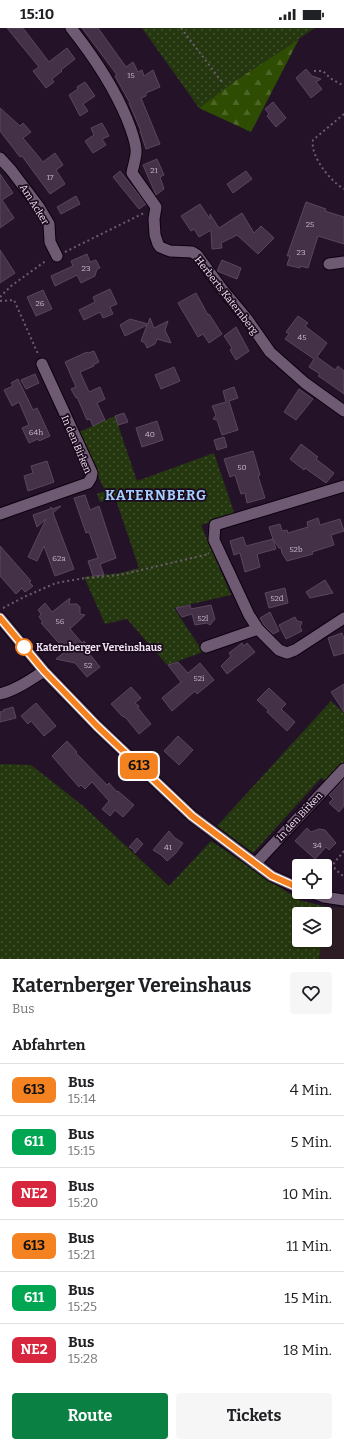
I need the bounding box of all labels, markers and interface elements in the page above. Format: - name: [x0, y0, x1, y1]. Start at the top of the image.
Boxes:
- text: 15:10: [20, 5, 54, 23]
- house number: 15: [127, 71, 135, 80]
- house number: 21: [150, 166, 159, 175]
- house number: 17: [46, 173, 54, 182]
- street label: Am Acker: [17, 182, 52, 227]
- house number: 25: [306, 220, 314, 229]
- house number: 23: [297, 248, 306, 257]
- street label: Herberts Katernberg: [192, 254, 261, 338]
- house number: 23: [82, 264, 91, 273]
- house number: 26: [35, 299, 45, 308]
- house number: 45: [298, 333, 306, 342]
- street label: In den Birken: [58, 413, 94, 476]
- house number: 64h: [29, 428, 43, 437]
- house number: 40: [145, 430, 155, 439]
- house number: 50: [237, 463, 247, 472]
- district label: KATERNBERG: [105, 487, 207, 504]
- house number: 52b: [289, 545, 303, 554]
- house number: 62a: [52, 554, 66, 563]
- house number: 52d: [270, 594, 284, 603]
- house number: 52l: [198, 614, 209, 623]
- house number: 56: [56, 617, 65, 626]
- marker: Katernberger Vereinshaus: [15, 638, 33, 656]
- place label: Katernberger Vereinshaus: [36, 642, 162, 654]
- house number: 52: [84, 661, 92, 670]
- house number: 52i: [194, 674, 205, 683]
- line badge: 613: [116, 753, 162, 779]
- text: 613: [128, 757, 150, 774]
- street label: In den Birken: [274, 789, 326, 844]
- house number: 34: [312, 841, 322, 850]
- house number: 41: [164, 843, 173, 852]
- map controls: [292, 859, 332, 947]
- button: locate: [292, 859, 332, 899]
- button: layers: [292, 907, 332, 947]
- button: heart: [290, 972, 332, 1014]
- text: Katernberger Vereinshaus: [12, 974, 251, 997]
- text: Bus: [12, 1001, 34, 1016]
- text: Abfahrten: [12, 1036, 86, 1054]
- text: Bus: [68, 1073, 94, 1091]
- text: 613: [23, 1081, 45, 1098]
- text: 4 Min.: [290, 1081, 332, 1099]
- text: 15:14: [68, 1091, 96, 1106]
- text: Bus: [68, 1125, 94, 1143]
- text: 611: [24, 1133, 44, 1150]
- text: 5 Min.: [290, 1133, 332, 1151]
- text: 15:15: [68, 1143, 95, 1158]
- text: Bus: [68, 1177, 94, 1195]
- text: NE2: [20, 1185, 48, 1202]
- text: 10 Min.: [283, 1185, 332, 1203]
- text: 15:20: [68, 1195, 98, 1210]
- text: Bus: [68, 1229, 94, 1247]
- text: 613: [23, 1237, 45, 1254]
- text: 11 Min.: [286, 1237, 332, 1255]
- text: 15:21: [68, 1247, 95, 1262]
- text: Bus: [68, 1281, 94, 1299]
- text: 611: [24, 1289, 44, 1306]
- text: 15 Min.: [284, 1289, 332, 1307]
- text: 15:25: [68, 1299, 97, 1314]
- text: Bus: [68, 1333, 94, 1351]
- text: NE2: [20, 1341, 48, 1358]
- text: 18 Min.: [283, 1341, 332, 1359]
- text: 15:28: [68, 1351, 98, 1366]
- button: Route: [12, 1393, 168, 1439]
- button: Tickets: [176, 1393, 332, 1439]

